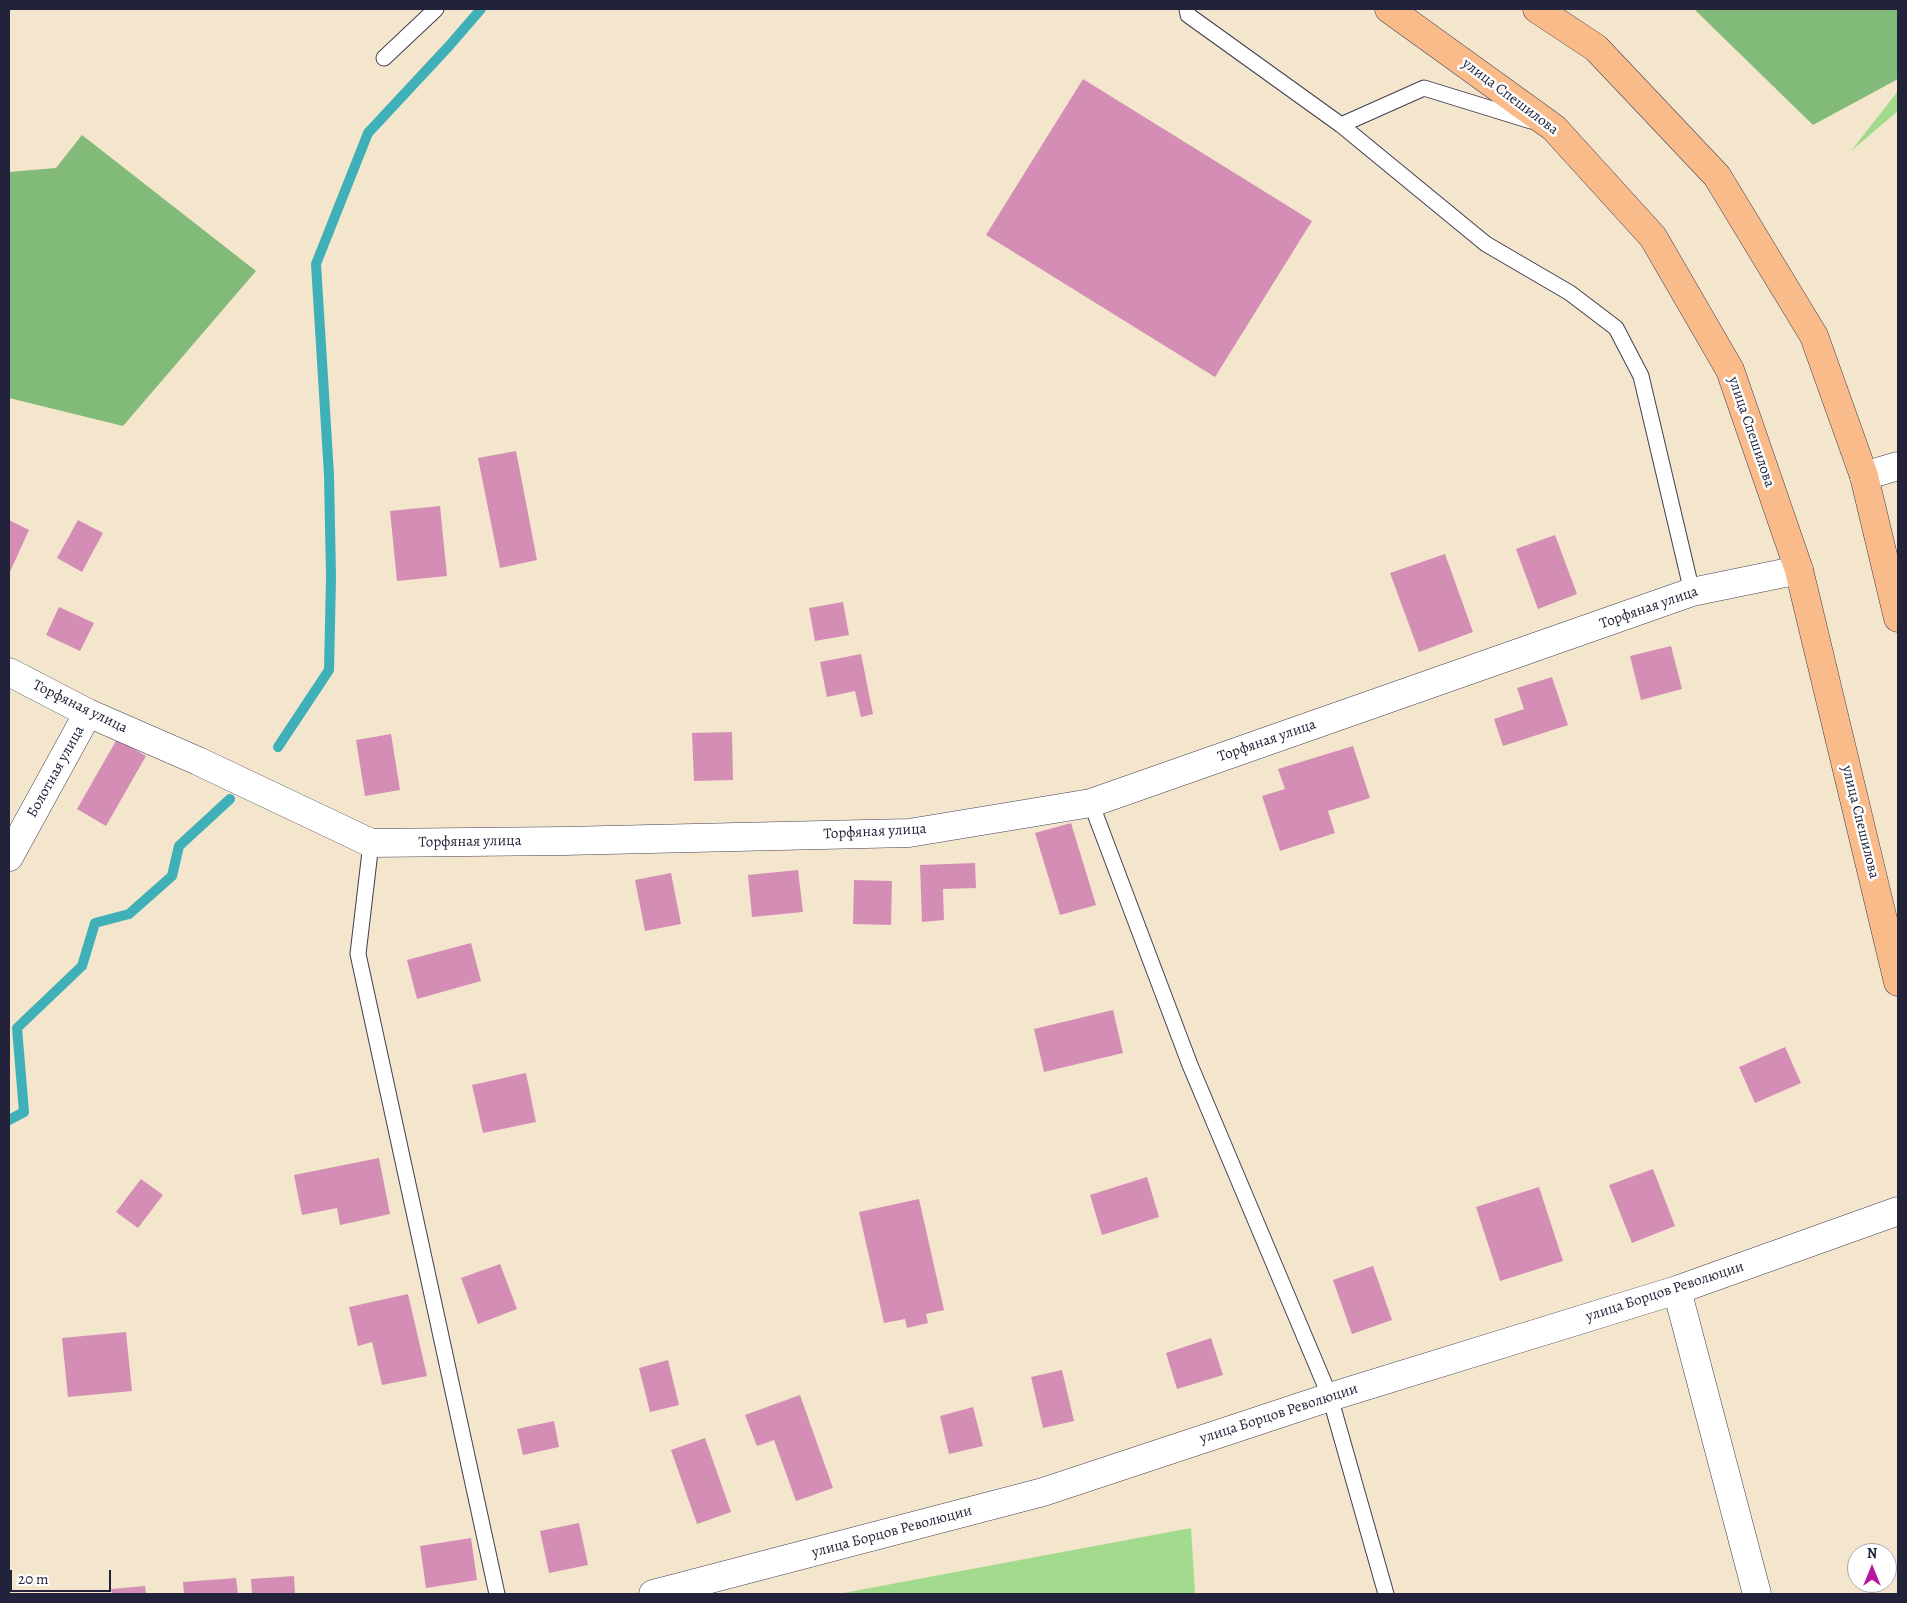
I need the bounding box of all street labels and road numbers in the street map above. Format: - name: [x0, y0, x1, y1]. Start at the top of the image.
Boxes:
- street label: улица Спешилова: [1458, 55, 1562, 139]
- street label: улица Спешилова: [1724, 374, 1778, 490]
- street label: Торфяная улица: [1597, 583, 1701, 633]
- street label: Торфяная улица: [30, 676, 130, 738]
- street label: Торфяная улица: [1215, 716, 1319, 766]
- street label: Болотная улица: [23, 723, 89, 821]
- street label: улица Спешилова: [1837, 764, 1883, 880]
- street label: Торфяная улица: [823, 820, 927, 844]
- street label: Торфяная улица: [418, 832, 522, 852]
- street label: улица Борцов Революции: [1584, 1258, 1746, 1326]
- street label: улица Борцов Революции: [1198, 1380, 1360, 1448]
- street label: улица Борцов Революции: [810, 1502, 974, 1562]

